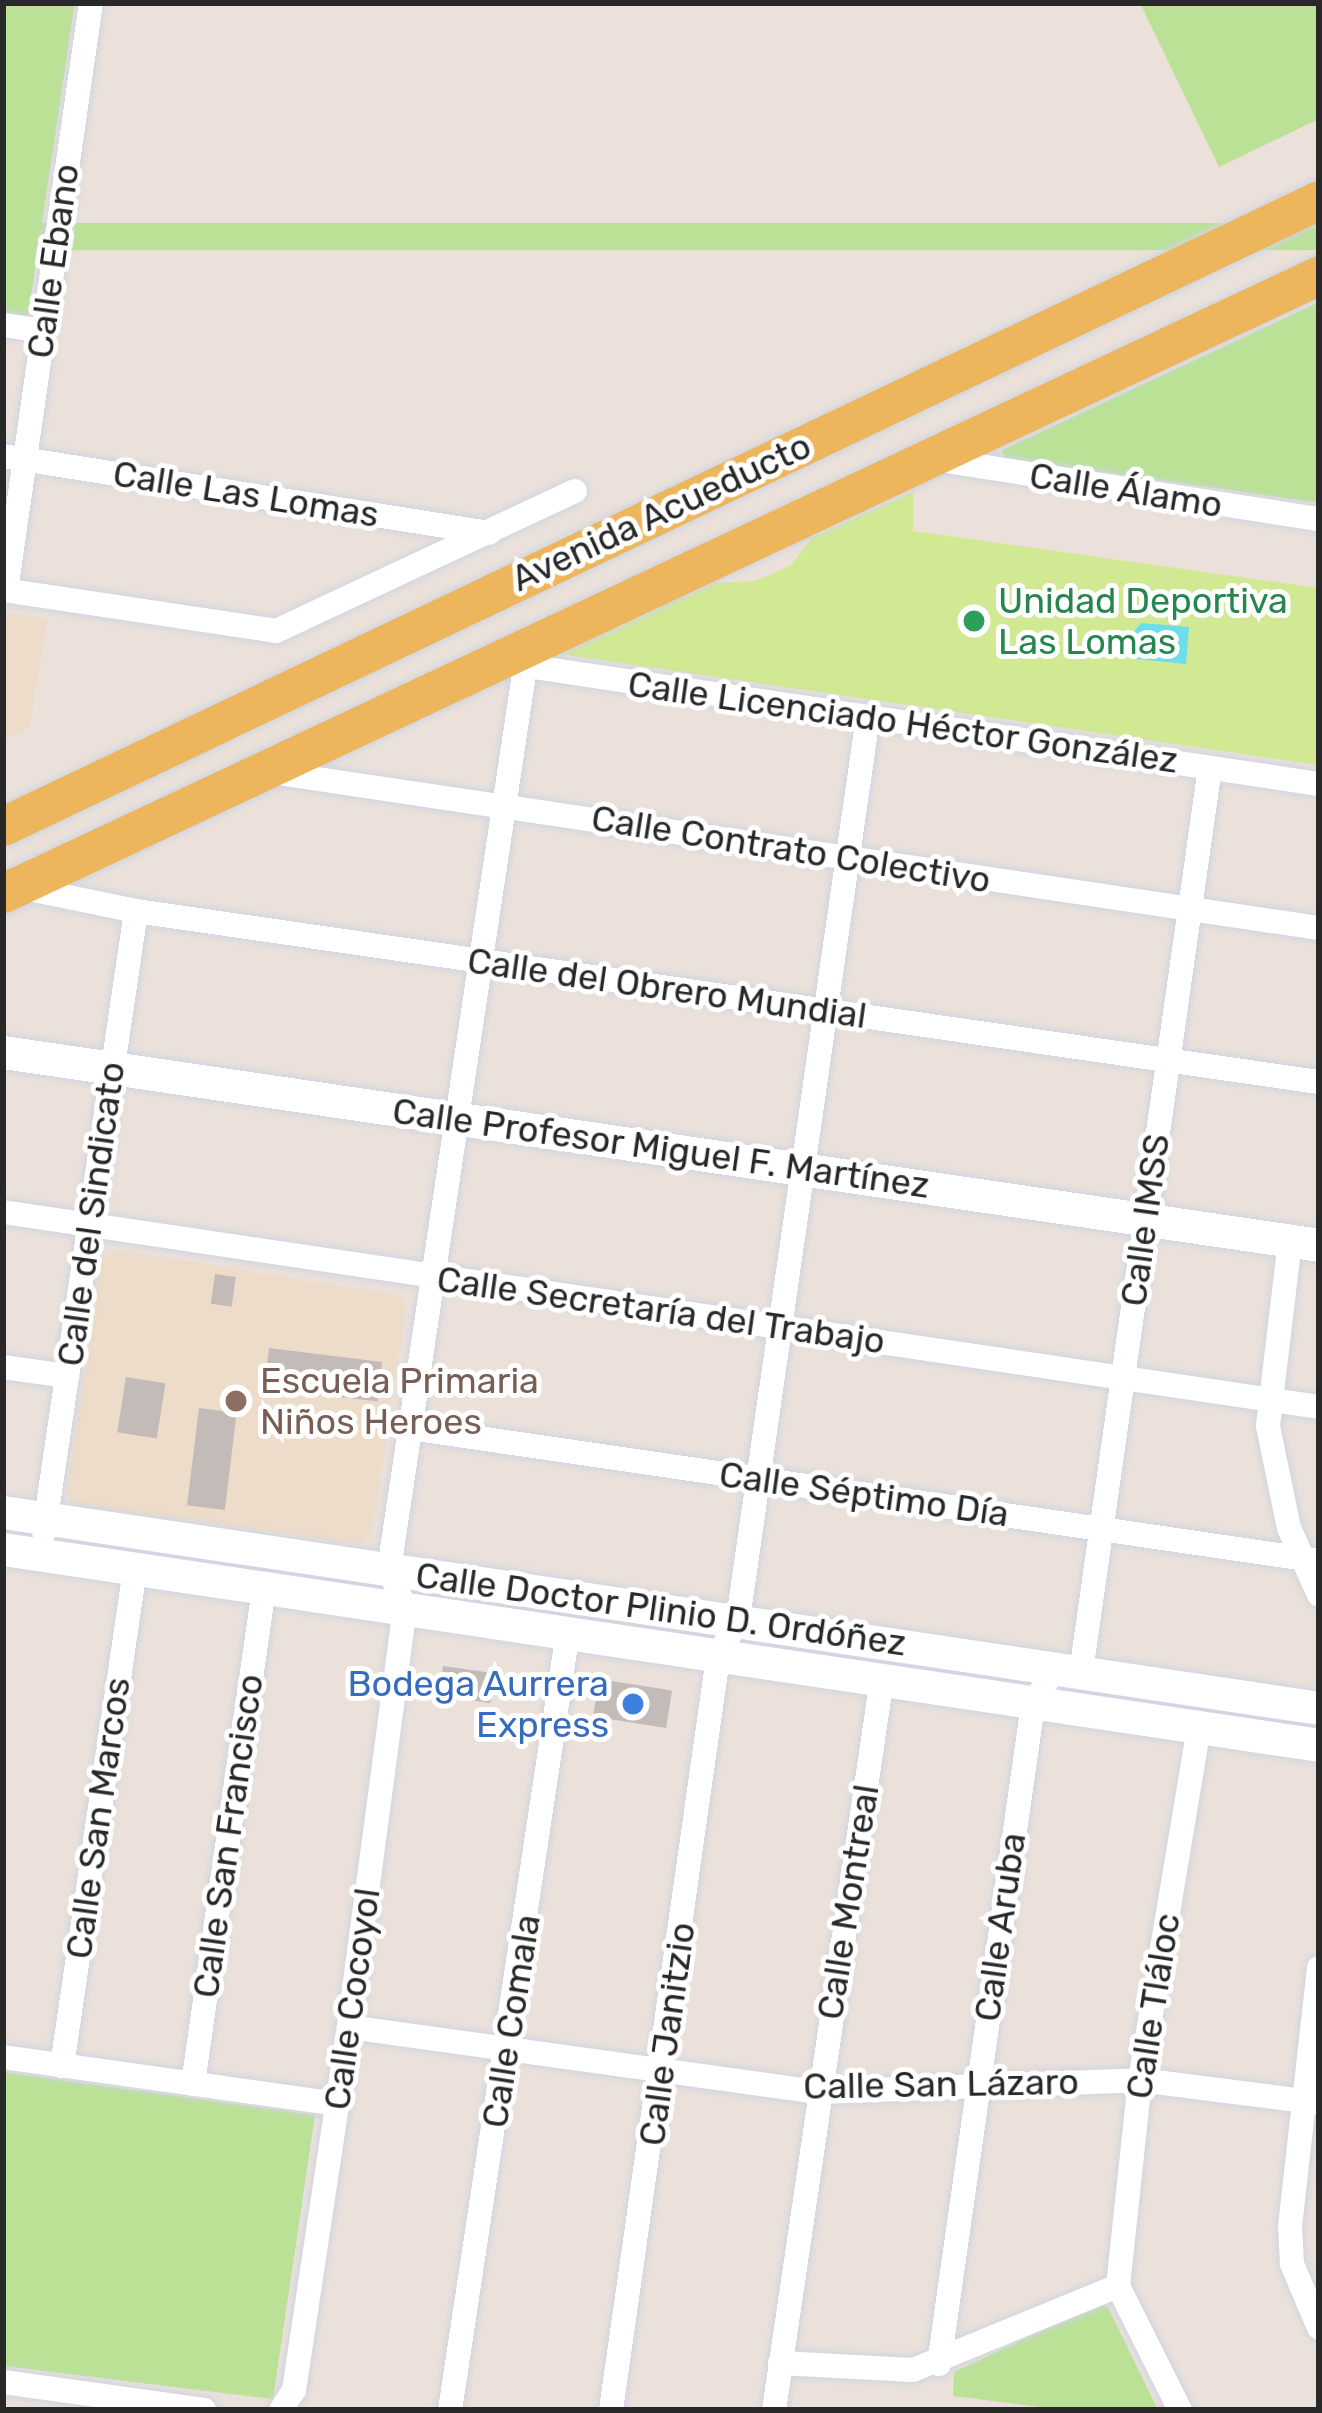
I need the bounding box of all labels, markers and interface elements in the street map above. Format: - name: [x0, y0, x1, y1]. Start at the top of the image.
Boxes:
- street label: Calle Ebano: [18, 161, 88, 361]
- street label: Avenida Acueducto: [504, 423, 818, 601]
- street label: Calle Las Lomas: [110, 452, 382, 536]
- street label: Calle Álamo: [1026, 453, 1226, 527]
- place label: Unidad Deportiva Las Lomas: [998, 578, 1288, 663]
- marker: Unidad Deportiva Las Lomas: [961, 608, 987, 634]
- street label: Calle Licenciado Héctor González: [625, 662, 1181, 782]
- street label: Calle Contrato Colectivo: [588, 796, 994, 902]
- street label: Calle del Obrero Mundial: [465, 939, 869, 1037]
- street label: Calle del Sindicato: [48, 1059, 134, 1369]
- street label: Calle Profesor Miguel F. Martínez: [389, 1089, 933, 1207]
- street label: Calle IMSS: [1112, 1131, 1178, 1309]
- street label: Calle Secretaría del Trabajo: [434, 1257, 888, 1363]
- place label: Escuela Primaria Niños Heroes: [260, 1358, 539, 1443]
- marker: Escuela Primaria Niños Heroes: [223, 1388, 249, 1414]
- street label: Calle Séptimo Día: [717, 1452, 1011, 1536]
- street label: Calle Doctor Plinio D. Ordóñez: [413, 1553, 909, 1665]
- place label: Bodega Aurrera Express: [347, 1661, 609, 1746]
- street label: Calle San Francisco: [184, 1671, 272, 2001]
- street label: Calle San Marcos: [57, 1674, 139, 1962]
- marker: Bodega Aurrera Express: [620, 1691, 646, 1717]
- street label: Calle Montreal: [808, 1781, 888, 2023]
- street label: Calle Aruba: [965, 1829, 1035, 2025]
- street label: Calle Cocoyol: [315, 1885, 389, 2113]
- street label: Calle Tláloc: [1117, 1910, 1189, 2102]
- street label: Calle Comala: [473, 1911, 549, 2131]
- street label: Calle Janitzio: [630, 1920, 704, 2148]
- street label: Calle San Lázaro: [803, 2060, 1079, 2108]

